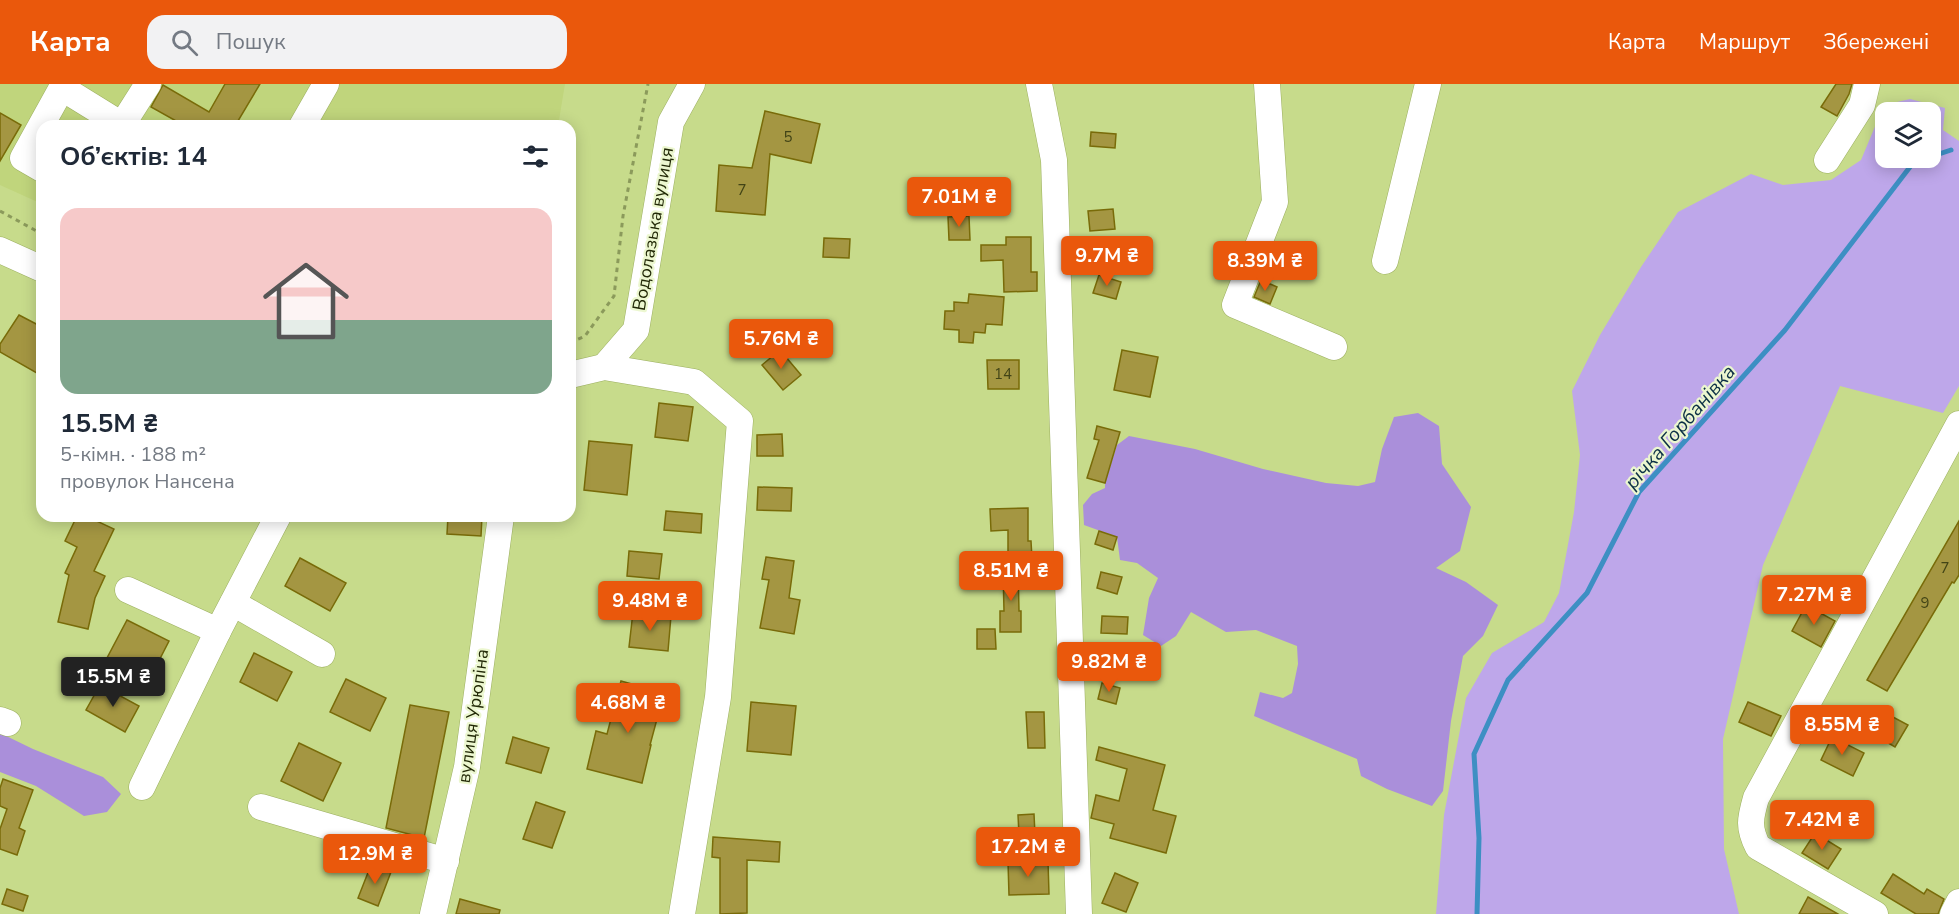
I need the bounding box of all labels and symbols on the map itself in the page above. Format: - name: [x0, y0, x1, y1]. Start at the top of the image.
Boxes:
- house number: 5: [783, 127, 793, 147]
- street label: Водолазька вулиця: [627, 145, 679, 313]
- pin: 7.01M ₴: [904, 177, 1014, 228]
- house number: 7: [737, 180, 747, 200]
- pin: 9.7M ₴: [1058, 236, 1156, 287]
- pin: 8.39M ₴: [1210, 241, 1320, 292]
- pin: 5.76M ₴: [726, 319, 836, 370]
- water label: річка Горбанівка: [1618, 359, 1742, 495]
- house number: 14: [994, 364, 1012, 384]
- pin: 8.51M ₴: [956, 551, 1066, 602]
- house number: 7: [1940, 558, 1950, 578]
- pin: 7.27M ₴: [1759, 575, 1869, 626]
- pin: 9.48M ₴: [595, 581, 705, 632]
- house number: 9: [1920, 593, 1930, 613]
- pin: 9.82M ₴: [1054, 642, 1164, 693]
- street label: вулиця Урюпіна: [452, 647, 494, 785]
- pin: 15.5M ₴: [58, 657, 168, 708]
- pin: 4.68M ₴: [573, 683, 683, 734]
- pin: 8.55M ₴: [1787, 705, 1897, 756]
- pin: 7.42M ₴: [1767, 800, 1877, 851]
- pin: 17.2M ₴: [973, 827, 1083, 878]
- pin: 12.9M ₴: [320, 834, 430, 885]

